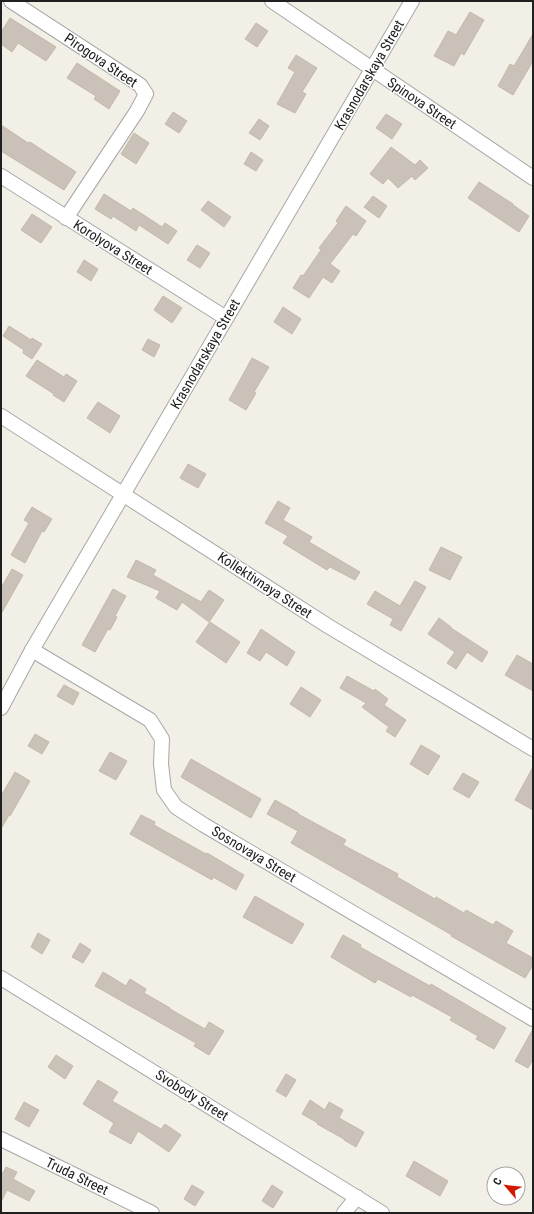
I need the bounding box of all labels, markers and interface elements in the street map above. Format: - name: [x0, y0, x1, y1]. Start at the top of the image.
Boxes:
- street label: Krasnodarskaya Street: [331, 17, 407, 133]
- street label: Pirogova Street: [61, 30, 141, 90]
- street label: Spinova Street: [384, 74, 460, 132]
- street label: Korolyova Street: [71, 216, 155, 278]
- street label: Krasnodarskaya Street: [167, 296, 243, 412]
- street label: Kollektivnaya Street: [215, 549, 315, 621]
- street label: Sosnovaya Street: [209, 823, 299, 885]
- street label: Svobody Street: [153, 1066, 231, 1124]
- street label: Truda Street: [43, 1154, 111, 1198]
- north arrow: [486, 1166, 526, 1206]
- text: С: [490, 1176, 505, 1187]

